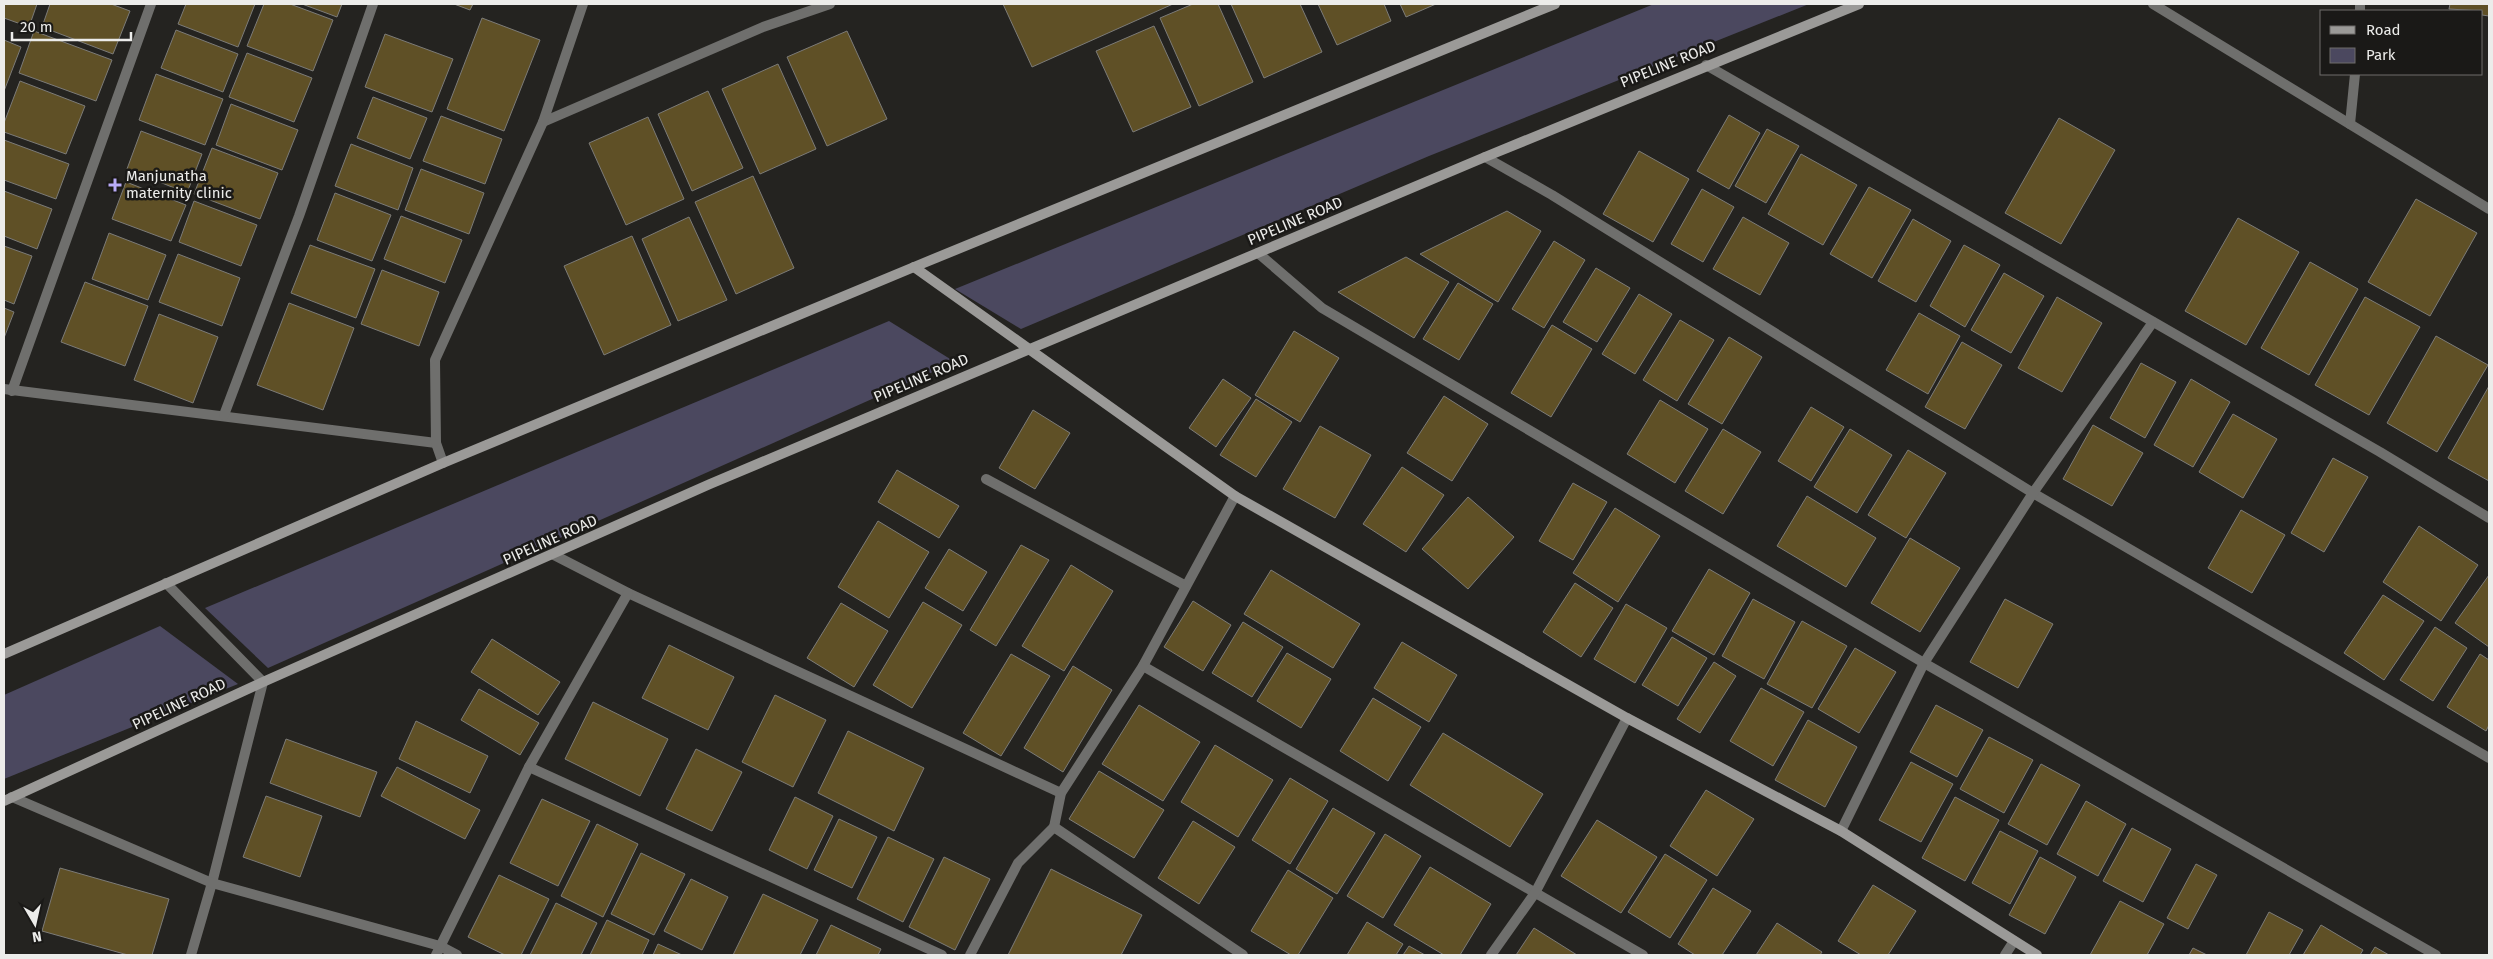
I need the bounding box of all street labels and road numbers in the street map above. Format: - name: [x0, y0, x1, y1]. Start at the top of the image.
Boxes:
- street label: PIPELINE ROAD: [1618, 37, 1718, 91]
- street label: PIPELINE ROAD: [1245, 193, 1345, 249]
- street label: PIPELINE ROAD: [871, 350, 971, 406]
- street label: PIPELINE ROAD: [500, 511, 600, 569]
- street label: PIPELINE ROAD: [129, 674, 229, 734]

